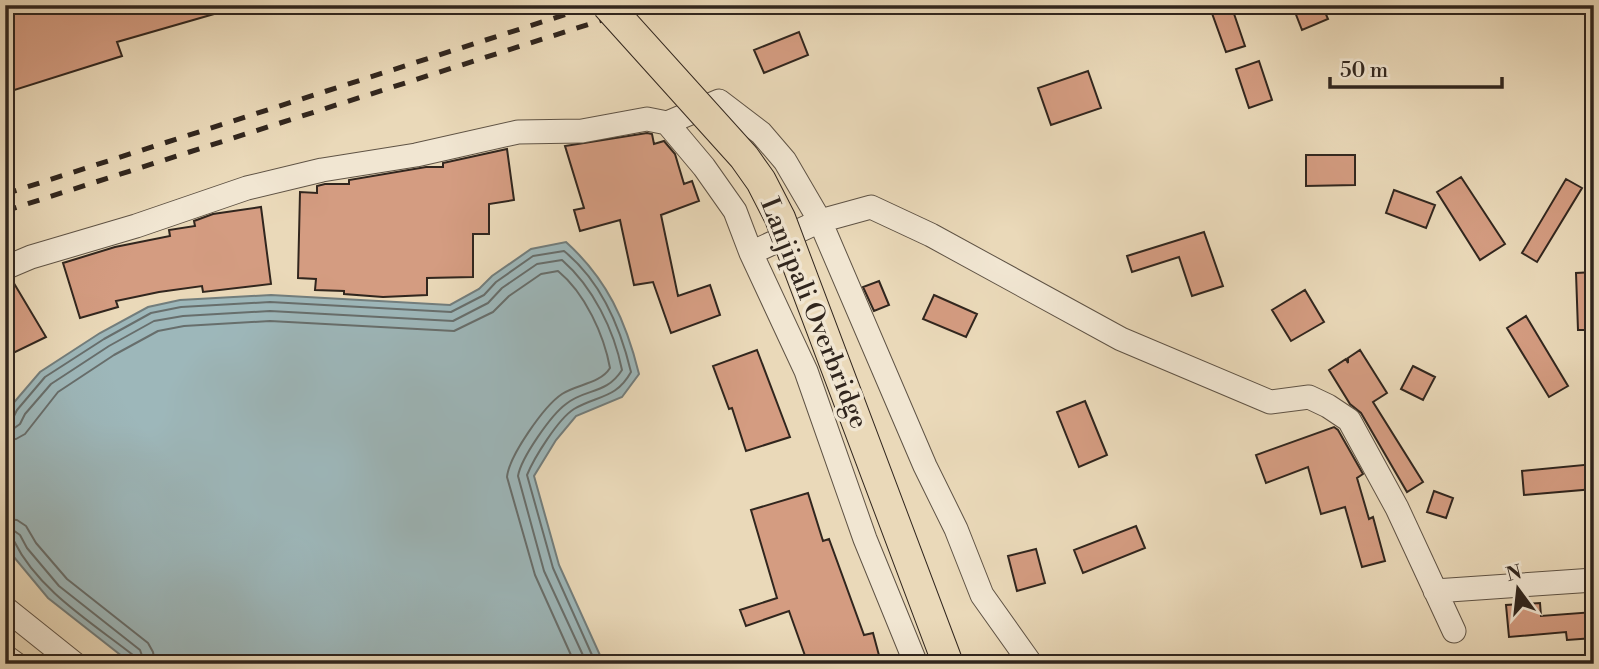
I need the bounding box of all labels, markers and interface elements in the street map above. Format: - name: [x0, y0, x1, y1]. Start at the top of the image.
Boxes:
- scale bar: [1330, 46, 1501, 90]
- text: 50 m: [1340, 58, 1388, 84]
- street label: Lanjipali Overbridge: [753, 193, 875, 433]
- north arrow: [1484, 554, 1554, 624]
- text: N: [1503, 560, 1524, 587]

